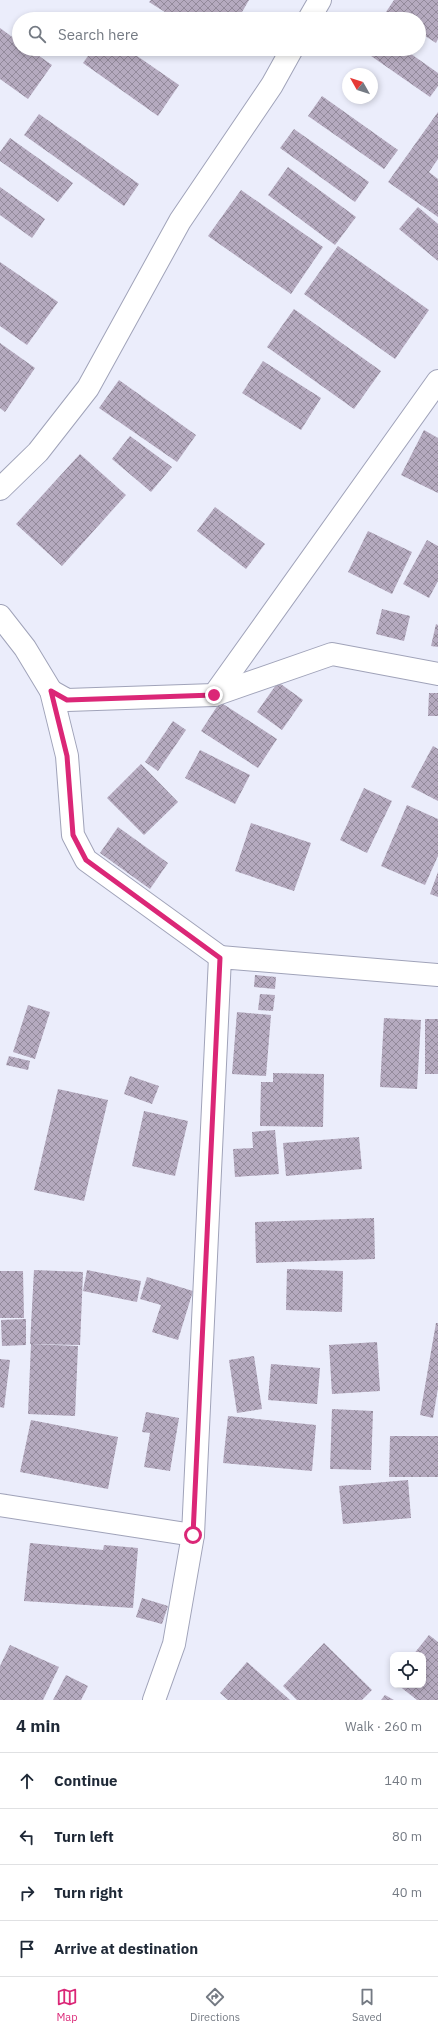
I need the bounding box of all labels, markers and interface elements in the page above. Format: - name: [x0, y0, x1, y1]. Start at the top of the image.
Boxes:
- search box: [12, 12, 426, 56]
- icon: search: [26, 23, 48, 45]
- text: Search here: [58, 25, 138, 44]
- north arrow: [342, 68, 378, 104]
- route end: [205, 686, 223, 704]
- route start: [184, 1526, 202, 1544]
- map controls: [390, 1652, 426, 1688]
- button: locate: [390, 1652, 426, 1688]
- text: 4 min: [16, 1715, 60, 1737]
- text: Walk · 260 m: [345, 1718, 422, 1735]
- icon: ahead: [16, 1770, 38, 1792]
- text: Continue: [54, 1771, 118, 1790]
- text: 140 m: [384, 1772, 422, 1789]
- icon: left: [16, 1826, 38, 1848]
- text: Turn left: [54, 1827, 114, 1846]
- text: 80 m: [392, 1828, 422, 1845]
- icon: right: [16, 1882, 38, 1904]
- text: Turn right: [54, 1883, 123, 1902]
- text: 40 m: [392, 1884, 422, 1901]
- icon: arrive: [16, 1938, 38, 1960]
- text: Arrive at destination: [54, 1939, 198, 1958]
- tab: Map: [56, 1986, 78, 2024]
- tab: Directions: [190, 1986, 240, 2024]
- tab: Saved: [352, 1986, 382, 2024]

